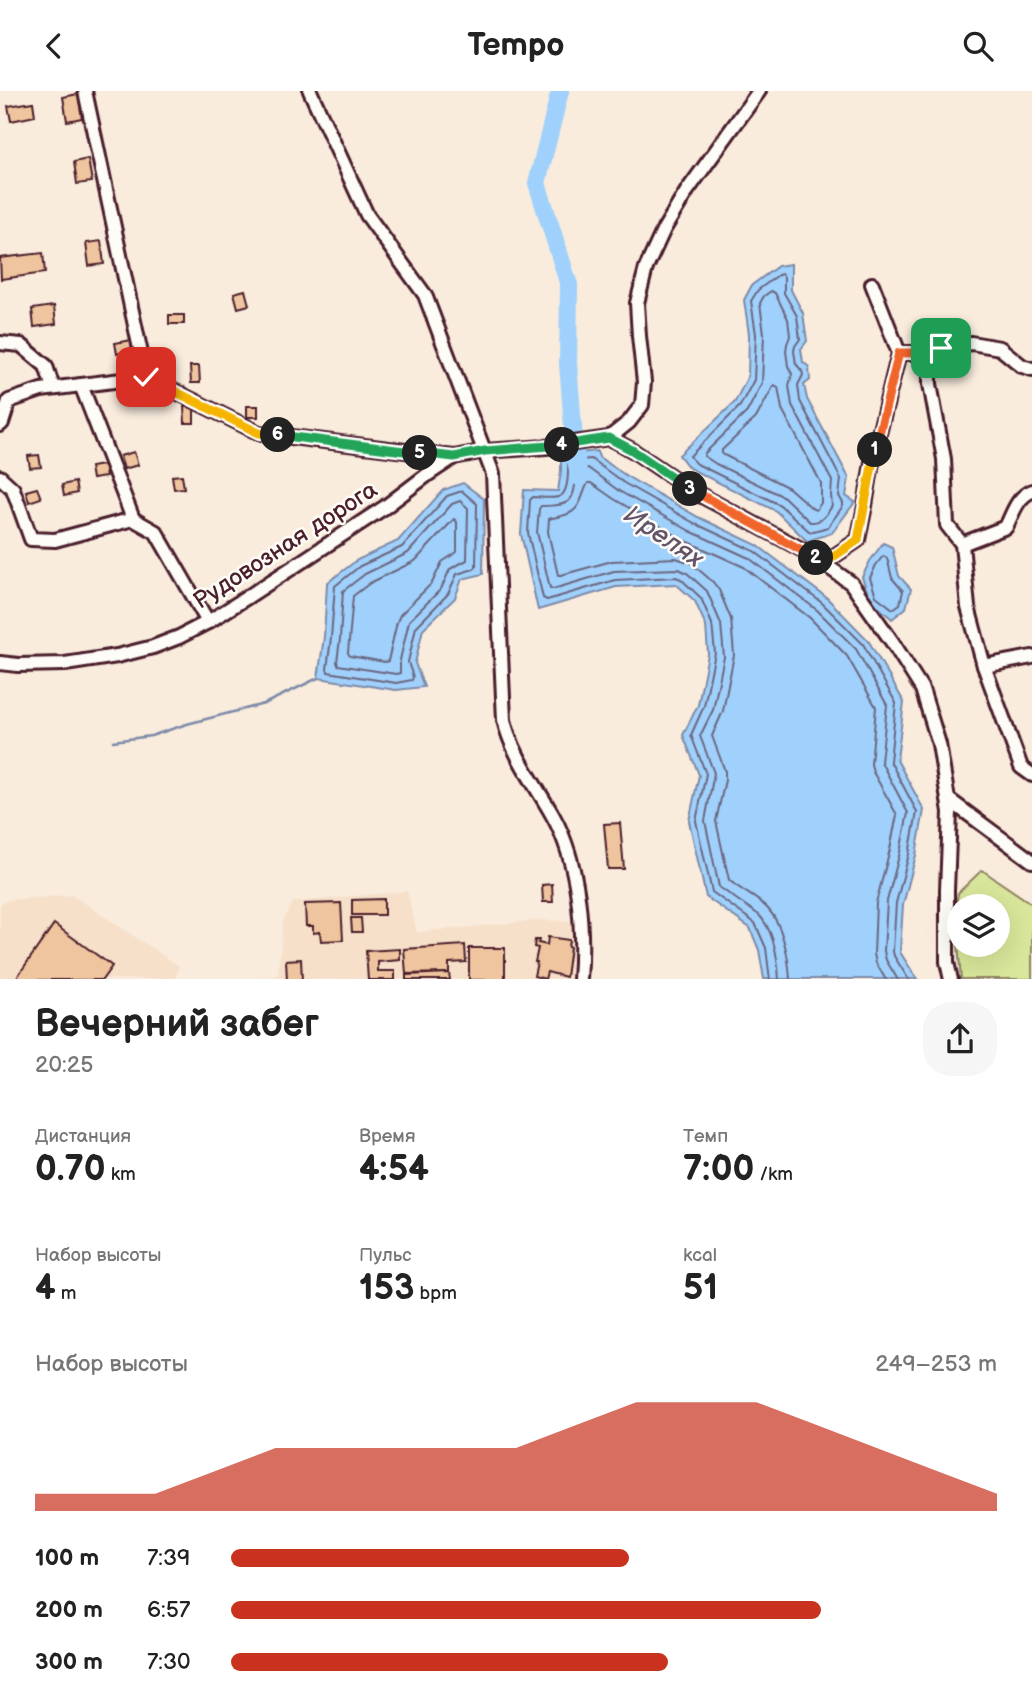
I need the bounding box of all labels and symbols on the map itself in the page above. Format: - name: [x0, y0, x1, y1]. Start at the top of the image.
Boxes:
- pin: [911, 318, 971, 378]
- pin: [116, 347, 176, 407]
- pin: 6: [260, 417, 296, 453]
- pin: 4: [544, 427, 580, 463]
- pin: 1: [858, 433, 892, 467]
- pin: 5: [402, 435, 438, 471]
- pin: 3: [672, 471, 708, 507]
- street label: Рудовозная дорога: [188, 475, 383, 616]
- water label: Ирелях: [617, 499, 710, 576]
- pin: 2: [798, 540, 834, 575]

